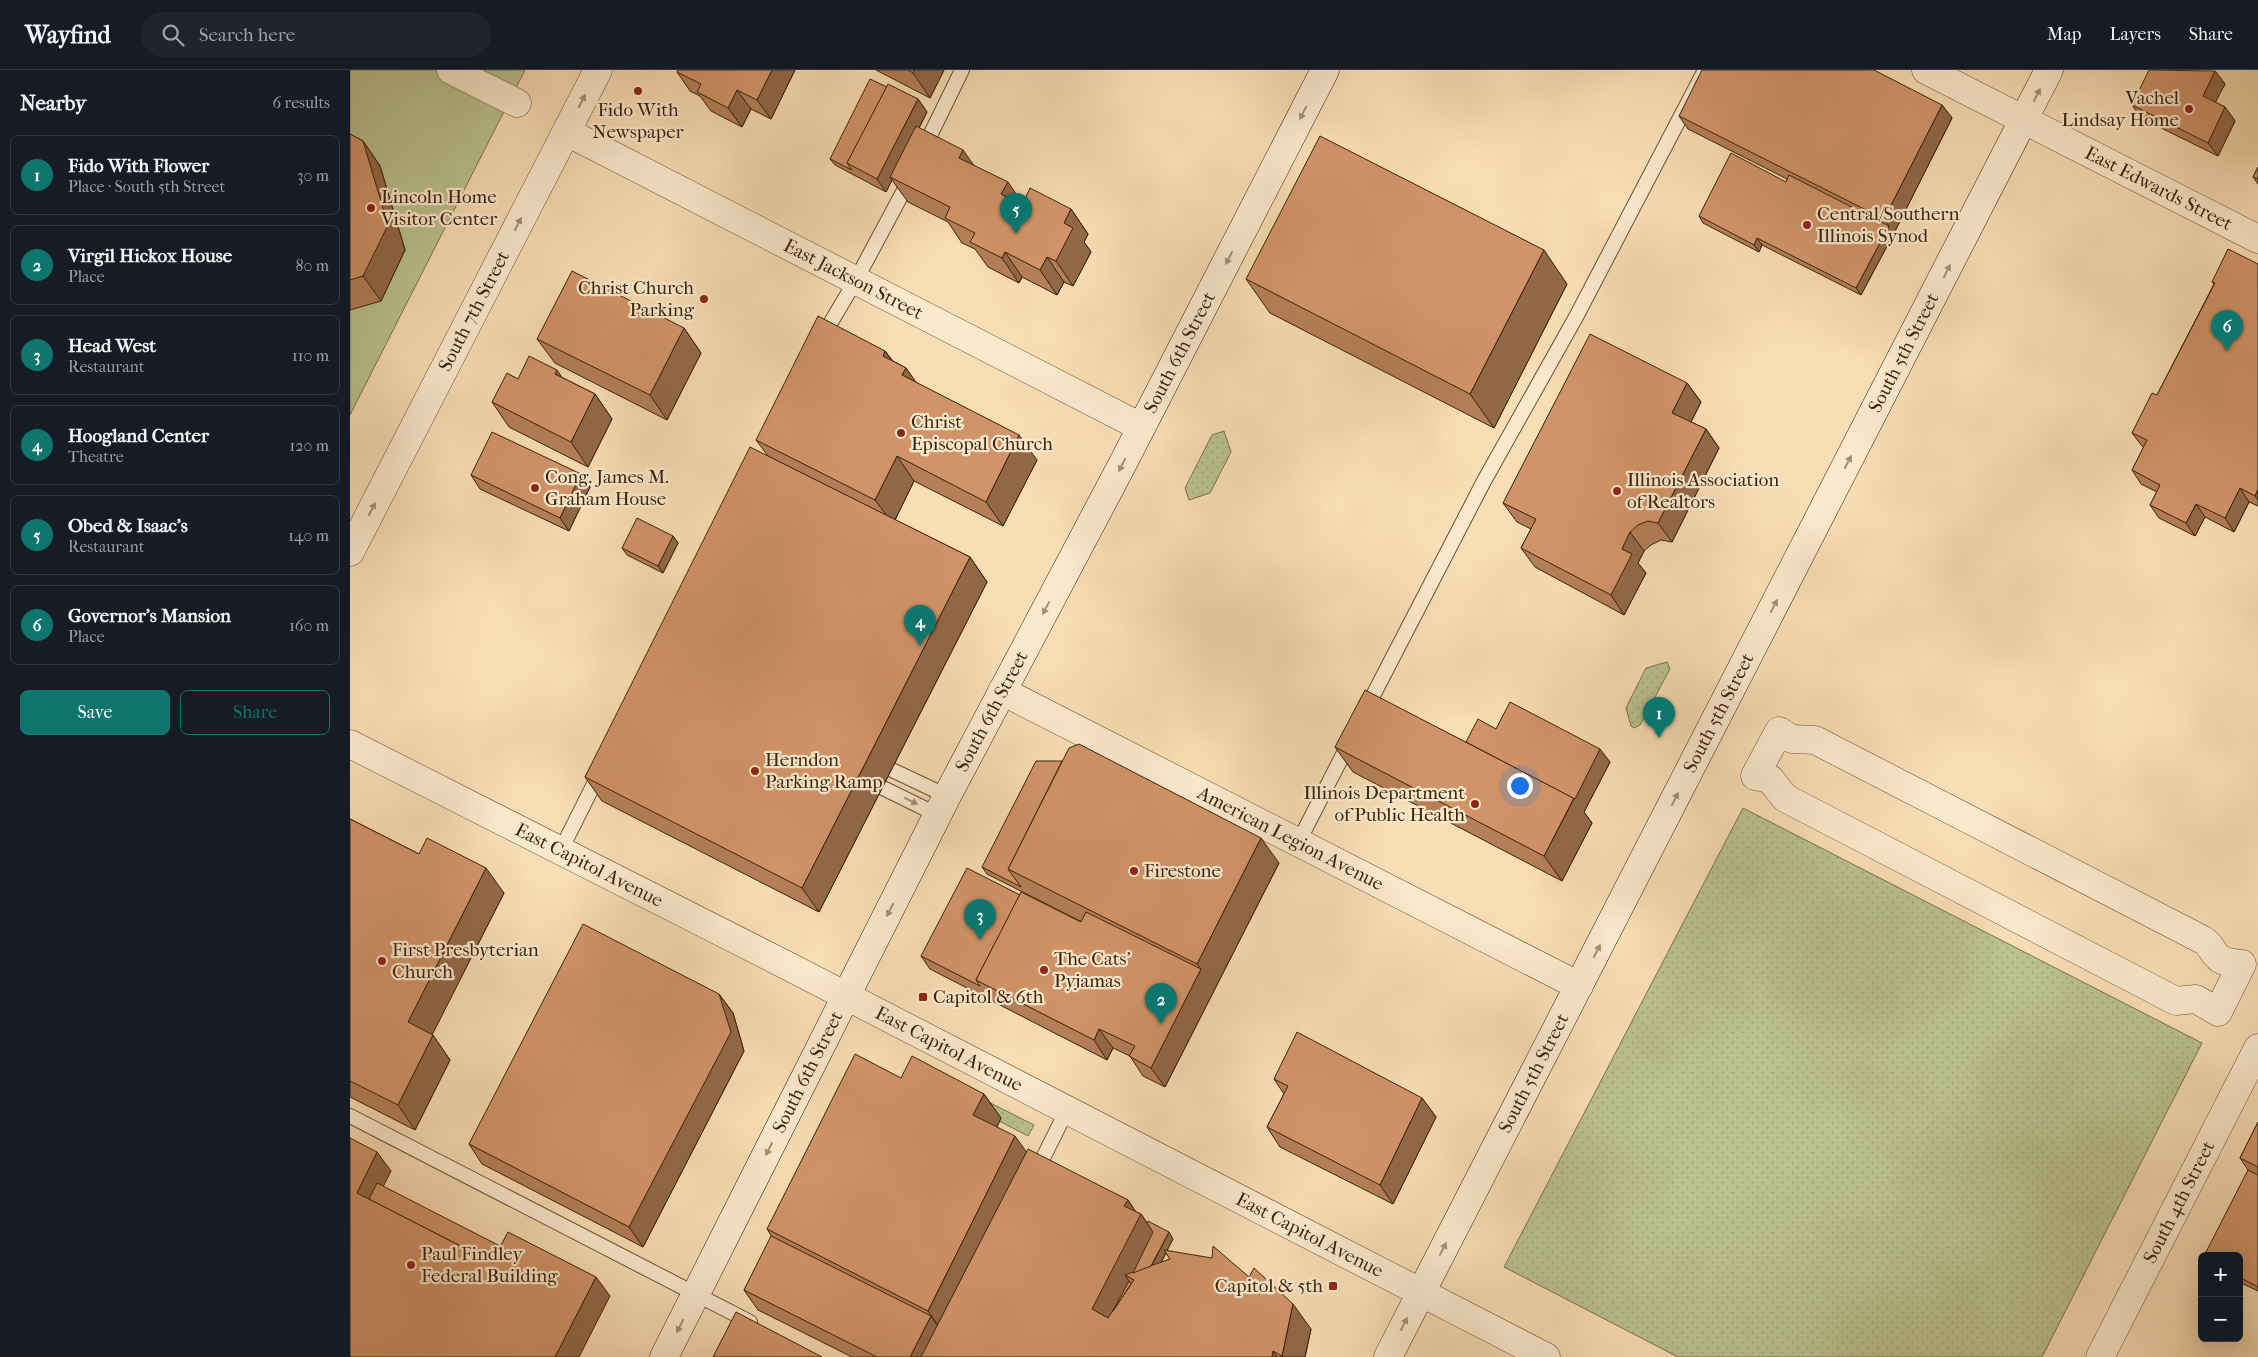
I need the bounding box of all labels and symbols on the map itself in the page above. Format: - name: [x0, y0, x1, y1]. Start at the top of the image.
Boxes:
- marker: Fido With Newspaper: [632, 85, 644, 97]
- place label: Vachel Lindsay Home: [2062, 87, 2179, 131]
- one-way arrow: [2033, 88, 2041, 102]
- one-way arrow: [578, 94, 586, 108]
- place label: Fido With Newspaper: [592, 99, 685, 143]
- marker: Vachel Lindsay Home: [2183, 103, 2195, 115]
- one-way arrow: [1299, 106, 1307, 121]
- street label: East Edwards Street: [2081, 142, 2236, 235]
- place label: Lincoln Home Visitor Center: [380, 186, 498, 230]
- pin: 5: [1000, 193, 1032, 234]
- marker: Lincoln Home Visitor Center: [365, 202, 377, 214]
- place label: Central/Southern Illinois Synod: [1817, 203, 1959, 247]
- one-way arrow: [514, 217, 522, 231]
- marker: Central/Southern Illinois Synod: [1801, 219, 1813, 231]
- street label: East Jackson Street: [780, 234, 927, 324]
- street label: South 7th Street: [434, 247, 514, 375]
- one-way arrow: [1225, 251, 1233, 265]
- one-way arrow: [1943, 264, 1951, 278]
- place label: Christ Church Parking: [578, 277, 695, 321]
- street label: South 6th Street: [1139, 288, 1220, 417]
- street label: South 5th Street: [1864, 289, 1944, 416]
- marker: Christ Church Parking: [698, 293, 710, 305]
- pin: 6: [2211, 310, 2243, 351]
- place label: Christ Episcopal Church: [911, 411, 1053, 455]
- marker: Christ Episcopal Church: [895, 427, 907, 439]
- one-way arrow: [1844, 455, 1852, 469]
- one-way arrow: [1118, 458, 1126, 472]
- place label: Cong. James M. Graham House: [545, 466, 669, 510]
- place label: Illinois Association of Realtors: [1627, 469, 1779, 513]
- marker: Cong. James M. Graham House: [529, 482, 541, 494]
- marker: Illinois Association of Realtors: [1611, 485, 1623, 497]
- one-way arrow: [368, 501, 376, 516]
- one-way arrow: [1770, 599, 1778, 613]
- one-way arrow: [1042, 601, 1050, 616]
- pin: 4: [904, 605, 936, 646]
- street label: South 6th Street: [951, 647, 1033, 776]
- street label: South 5th Street: [1679, 649, 1759, 776]
- pin: 1: [1643, 697, 1675, 738]
- place label: Herndon Parking Ramp: [765, 749, 883, 793]
- marker: Herndon Parking Ramp: [749, 765, 761, 777]
- your location: [1507, 773, 1533, 799]
- street label: American Legion Avenue: [1193, 781, 1387, 895]
- place label: Illinois Department of Public Health: [1304, 782, 1465, 826]
- one-way arrow: [1671, 791, 1679, 806]
- one-way arrow: [903, 797, 918, 805]
- marker: Illinois Department of Public Health: [1469, 798, 1481, 810]
- street label: East Capitol Avenue: [512, 819, 667, 912]
- place label: Firestone: [1144, 860, 1221, 882]
- marker: Firestone: [1128, 865, 1140, 877]
- pin: 3: [964, 899, 996, 940]
- one-way arrow: [886, 903, 894, 917]
- place label: First Presbyterian Church: [392, 939, 539, 983]
- one-way arrow: [1593, 944, 1601, 958]
- place label: The Cats' Pyjamas: [1054, 948, 1131, 992]
- marker: First Presbyterian Church: [376, 955, 388, 967]
- marker: The Cats' Pyjamas: [1038, 964, 1050, 976]
- pin: 2: [1145, 983, 1177, 1024]
- place label: Capitol & 6th: [933, 986, 1044, 1008]
- marker: Capitol & 6th: [917, 991, 929, 1003]
- street label: East Capitol Avenue: [871, 1002, 1026, 1096]
- street label: South 6th Street: [768, 1007, 848, 1137]
- street label: South 5th Street: [1494, 1010, 1574, 1137]
- street label: South 4th Street: [2139, 1137, 2220, 1267]
- one-way arrow: [764, 1142, 772, 1156]
- street label: East Capitol Avenue: [1232, 1188, 1387, 1282]
- one-way arrow: [1439, 1242, 1447, 1256]
- place label: Paul Findley Federal Building: [421, 1243, 558, 1287]
- marker: Paul Findley Federal Building: [405, 1259, 417, 1271]
- place label: Capitol & 5th: [1215, 1275, 1323, 1297]
- marker: Capitol & 5th: [1327, 1280, 1339, 1292]
- one-way arrow: [1400, 1317, 1408, 1332]
- one-way arrow: [676, 1318, 684, 1333]

